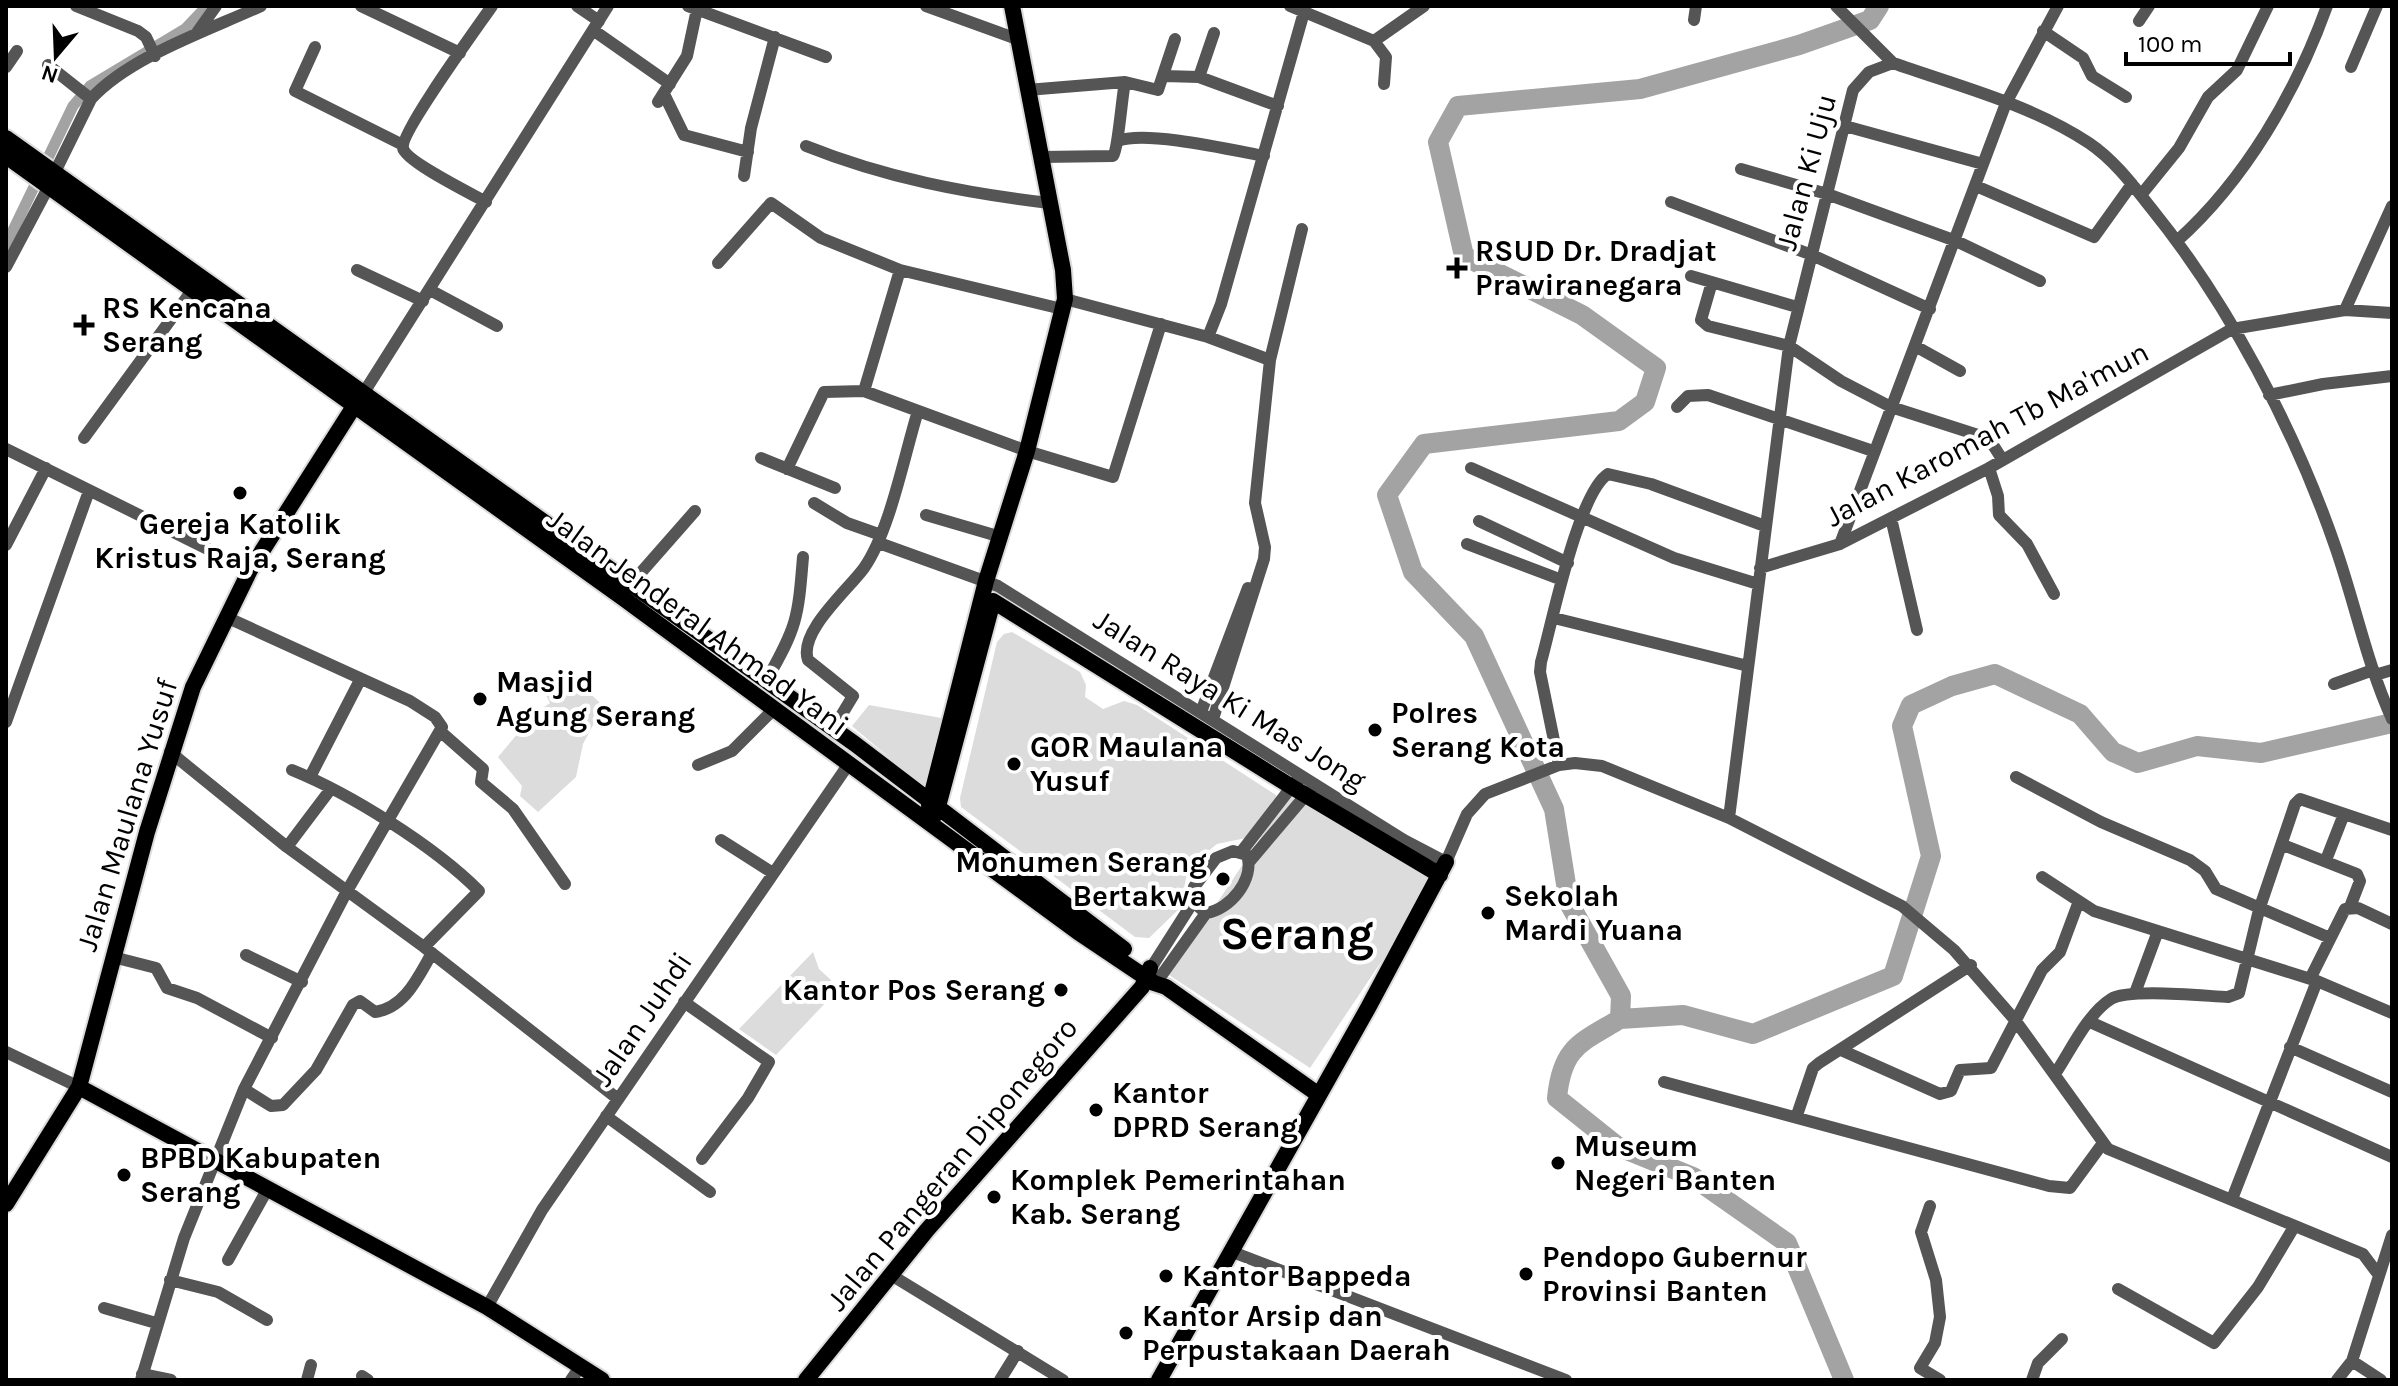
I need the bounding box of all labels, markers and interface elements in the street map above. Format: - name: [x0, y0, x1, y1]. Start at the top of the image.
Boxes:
- north arrow: [16, 16, 96, 96]
- scale bar: [2126, 16, 2290, 66]
- text: 100 m: [2138, 30, 2203, 58]
- text: N: [38, 59, 62, 89]
- street label: Jalan Ki Uju: [1768, 90, 1844, 254]
- place label: RSUD Dr. Dradjat Prawiranegara: [1475, 233, 1717, 303]
- marker: RSUD Dr. Dradjat Prawiranegara: [1446, 257, 1468, 279]
- place label: RS Kencana Serang: [102, 290, 272, 360]
- marker: RS Kencana Serang: [73, 314, 95, 336]
- street label: Jalan Karomah Tb Ma'mun: [1819, 333, 2155, 535]
- marker: Gereja Katolik Kristus Raja, Serang: [231, 484, 249, 502]
- street label: Jalan Jenderal Ahmad Yani: [540, 501, 856, 743]
- place label: Gereja Katolik Kristus Raja, Serang: [94, 506, 386, 576]
- street label: Jalan Raya Ki Mas Jong: [1087, 602, 1373, 798]
- place label: Masjid Agung Serang: [496, 664, 695, 734]
- street label: Jalan Maulana Yusuf: [69, 674, 186, 955]
- marker: Masjid Agung Serang: [471, 690, 489, 708]
- place label: Polres Serang Kota: [1391, 695, 1565, 765]
- marker: Polres Serang Kota: [1366, 721, 1384, 739]
- place label: GOR Maulana Yusuf: [1030, 729, 1223, 799]
- marker: GOR Maulana Yusuf: [1005, 755, 1023, 773]
- place label: Monumen Serang Bertakwa: [955, 844, 1207, 914]
- marker: Monumen Serang Bertakwa: [1214, 870, 1232, 888]
- place label: Sekolah Mardi Yuana: [1504, 878, 1683, 948]
- marker: Sekolah Mardi Yuana: [1479, 904, 1497, 922]
- district label: Serang: [1220, 907, 1374, 961]
- street label: Jalan Juhdi: [584, 945, 700, 1093]
- place label: Kantor Pos Serang: [783, 972, 1045, 1008]
- marker: Kantor Pos Serang: [1052, 981, 1070, 999]
- street label: Jalan Pangeran Diponegoro: [819, 1010, 1085, 1318]
- place label: Kantor DPRD Serang: [1112, 1075, 1298, 1145]
- marker: Kantor DPRD Serang: [1087, 1101, 1105, 1119]
- place label: Museum Negeri Banten: [1574, 1128, 1776, 1198]
- place label: BPBD Kabupaten Serang: [140, 1140, 381, 1210]
- marker: Museum Negeri Banten: [1549, 1154, 1567, 1172]
- place label: Komplek Pemerintahan Kab. Serang: [1010, 1162, 1346, 1232]
- marker: BPBD Kabupaten Serang: [115, 1166, 133, 1184]
- marker: Komplek Pemerintahan Kab. Serang: [985, 1188, 1003, 1206]
- place label: Pendopo Gubernur Provinsi Banten: [1542, 1239, 1807, 1309]
- place label: Kantor Bappeda: [1182, 1258, 1412, 1294]
- marker: Pendopo Gubernur Provinsi Banten: [1517, 1265, 1535, 1283]
- marker: Kantor Bappeda: [1157, 1267, 1175, 1285]
- place label: Kantor Arsip dan Perpustakaan Daerah: [1142, 1298, 1451, 1368]
- marker: Kantor Arsip dan Perpustakaan Daerah: [1117, 1324, 1135, 1342]

